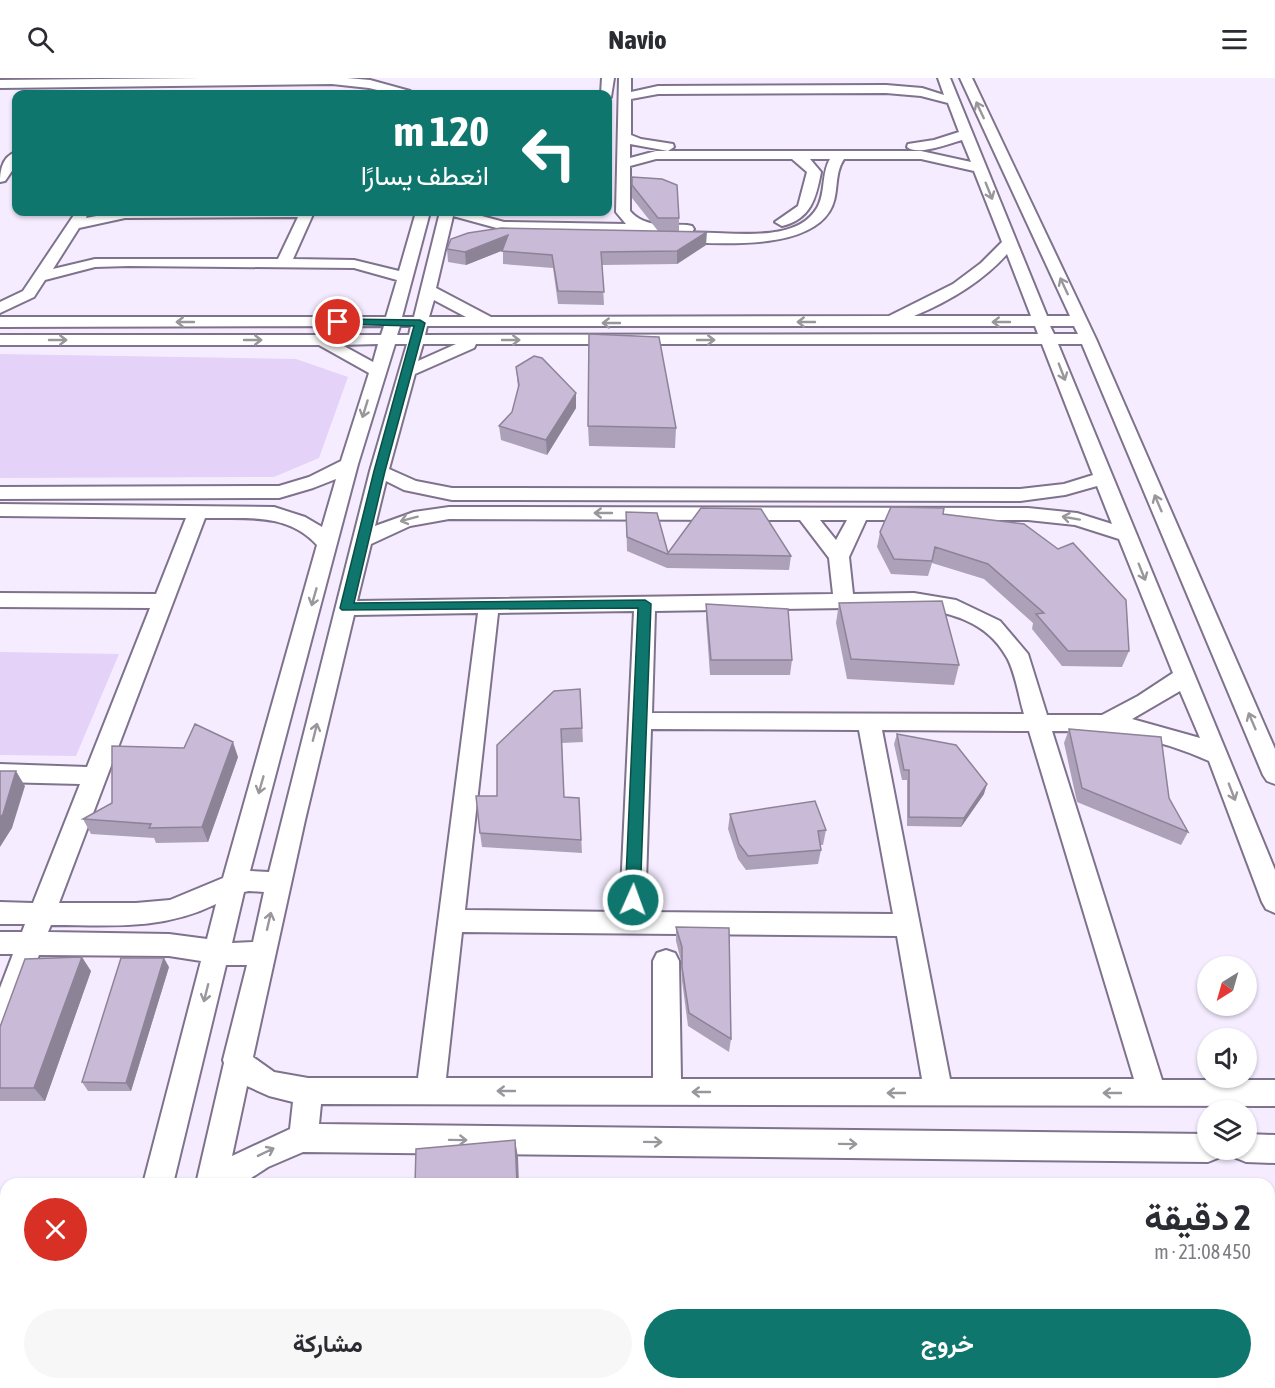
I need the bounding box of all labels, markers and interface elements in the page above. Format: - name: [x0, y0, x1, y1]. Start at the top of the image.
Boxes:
- icon: search: [24, 23, 57, 56]
- icon: menu: [1218, 23, 1251, 56]
- text: Navio: [608, 24, 667, 55]
- one-way arrow: [974, 101, 986, 119]
- text: 120 m: [394, 107, 489, 155]
- icon: left: [510, 114, 588, 192]
- text: انعطف يسارًا: [361, 160, 489, 191]
- one-way arrow: [984, 181, 995, 200]
- one-way arrow: [1057, 278, 1069, 296]
- pin: [312, 296, 363, 347]
- icon: arrive: [321, 305, 354, 338]
- one-way arrow: [175, 316, 195, 328]
- one-way arrow: [796, 316, 816, 328]
- one-way arrow: [991, 316, 1011, 328]
- one-way arrow: [601, 317, 621, 329]
- one-way arrow: [48, 334, 68, 346]
- one-way arrow: [243, 334, 263, 346]
- one-way arrow: [501, 334, 521, 346]
- one-way arrow: [696, 334, 716, 346]
- one-way arrow: [1057, 362, 1068, 381]
- one-way arrow: [359, 399, 370, 418]
- one-way arrow: [1152, 495, 1163, 513]
- one-way arrow: [594, 507, 614, 519]
- one-way arrow: [1062, 513, 1081, 524]
- one-way arrow: [400, 514, 419, 526]
- one-way arrow: [1137, 563, 1148, 581]
- one-way arrow: [308, 587, 319, 606]
- one-way arrow: [1246, 712, 1257, 731]
- one-way arrow: [310, 723, 321, 742]
- one-way arrow: [255, 775, 267, 794]
- one-way arrow: [1227, 782, 1238, 800]
- position arrow: [601, 868, 665, 932]
- one-way arrow: [264, 912, 275, 932]
- north arrow: [1197, 956, 1257, 1016]
- map controls: [1197, 956, 1257, 1160]
- one-way arrow: [200, 984, 211, 1003]
- button: sound: [1197, 1028, 1257, 1088]
- one-way arrow: [496, 1086, 516, 1097]
- one-way arrow: [691, 1086, 711, 1098]
- one-way arrow: [886, 1087, 906, 1099]
- one-way arrow: [1102, 1087, 1122, 1099]
- button: layers: [1197, 1100, 1257, 1160]
- one-way arrow: [447, 1134, 467, 1145]
- one-way arrow: [642, 1136, 662, 1148]
- one-way arrow: [837, 1138, 857, 1150]
- one-way arrow: [256, 1146, 274, 1157]
- text: 2 دقيقة: [1144, 1196, 1251, 1238]
- button: close: [24, 1198, 87, 1261]
- text: 450 m · 21:08: [1154, 1240, 1251, 1263]
- button: مشاركة: [24, 1309, 632, 1378]
- button: خروج: [644, 1309, 1251, 1378]

